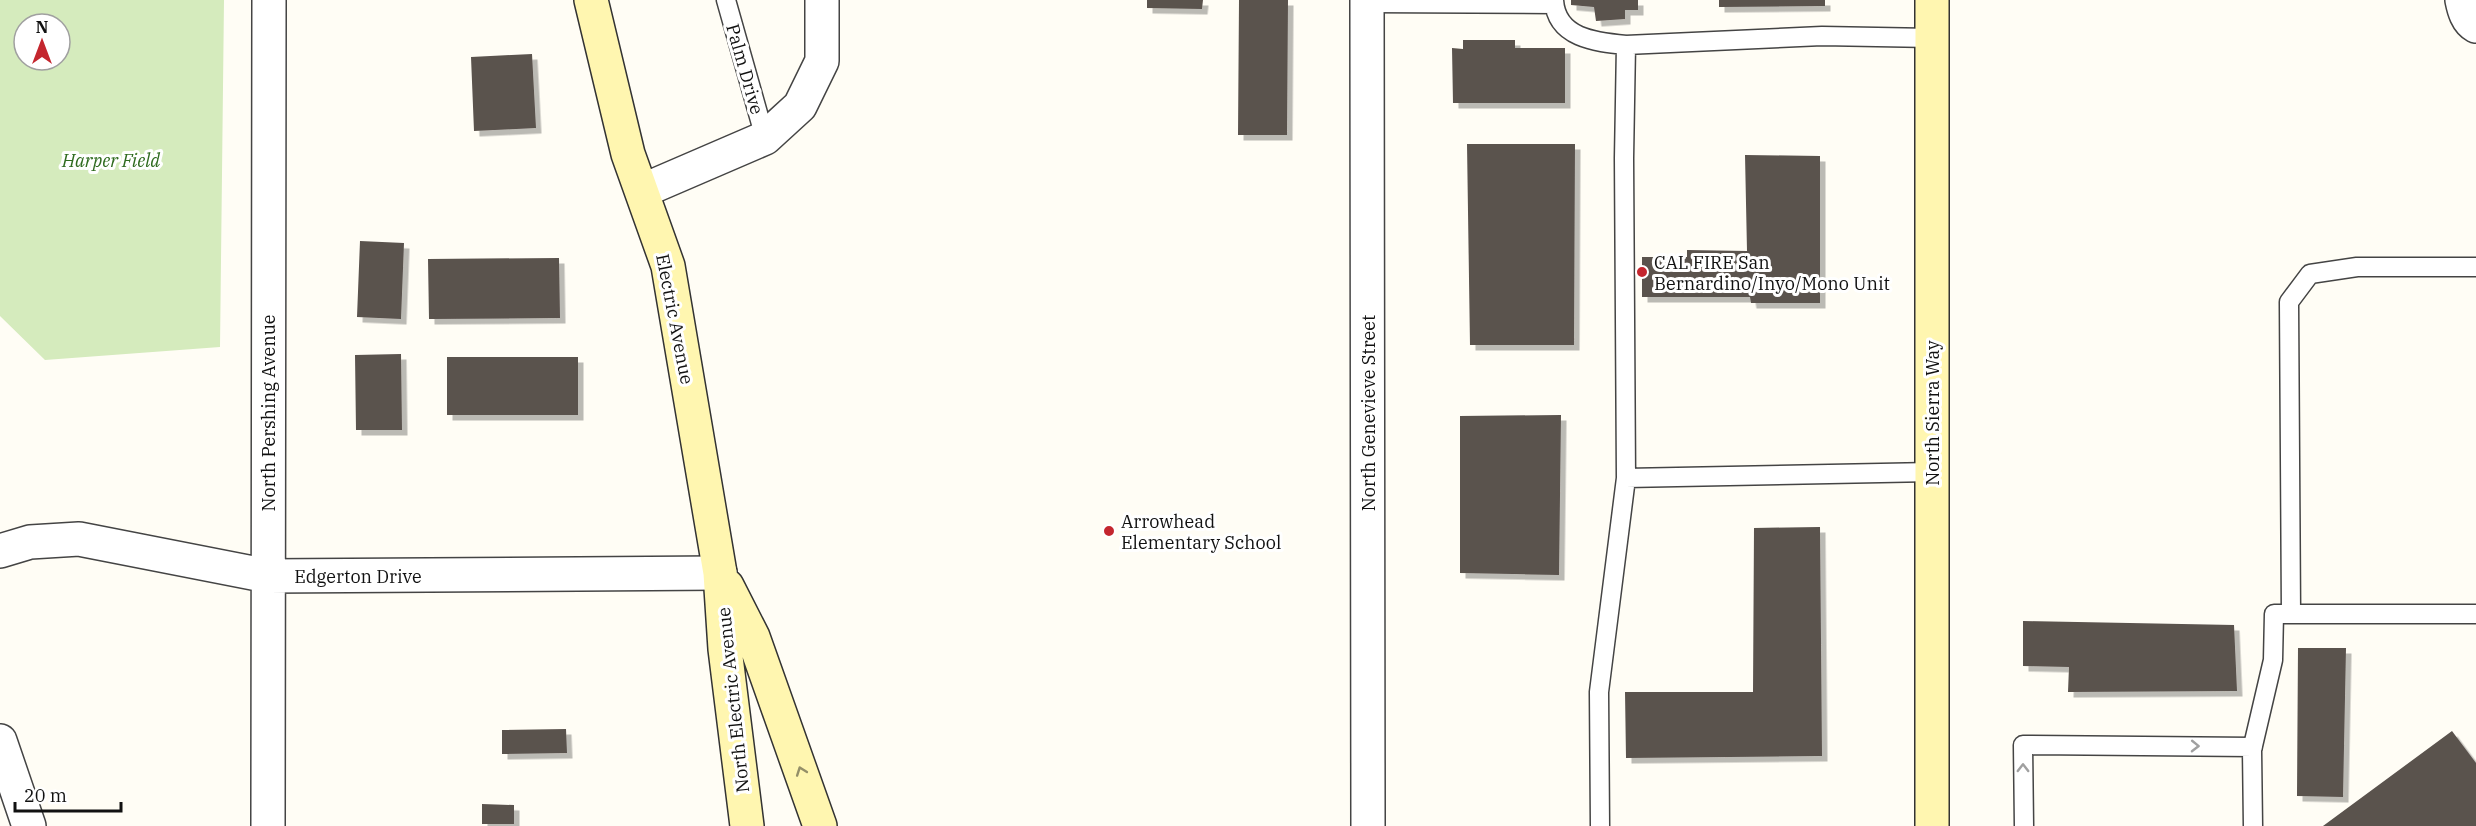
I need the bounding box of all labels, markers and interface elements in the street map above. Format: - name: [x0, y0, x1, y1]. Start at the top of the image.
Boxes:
- north arrow: [12, 12, 72, 72]
- text: N: [36, 17, 48, 37]
- street label: Palm Drive: [721, 21, 769, 117]
- park label: Harper Field: [61, 149, 160, 172]
- place label: CAL FIRE San Bernardino/Inyo/Mono Unit: [1654, 251, 1890, 295]
- street label: Electric Avenue: [651, 252, 699, 386]
- marker: CAL FIRE San Bernardino/Inyo/Mono Unit: [1635, 265, 1649, 279]
- street label: North Pershing Avenue: [257, 315, 280, 511]
- street label: North Genevieve Street: [1357, 315, 1380, 511]
- street label: North Sierra Way: [1921, 340, 1944, 486]
- place label: Arrowhead Elementary School: [1121, 510, 1281, 554]
- marker: Arrowhead Elementary School: [1102, 524, 1116, 538]
- street label: Edgerton Drive: [294, 565, 422, 588]
- street label: North Electric Avenue: [712, 606, 754, 794]
- one-way arrow: [2191, 740, 2200, 752]
- one-way arrow: [2017, 763, 2029, 772]
- one-way arrow: [795, 766, 808, 777]
- scale bar: [15, 775, 122, 813]
- text: 20 m: [24, 784, 67, 807]

